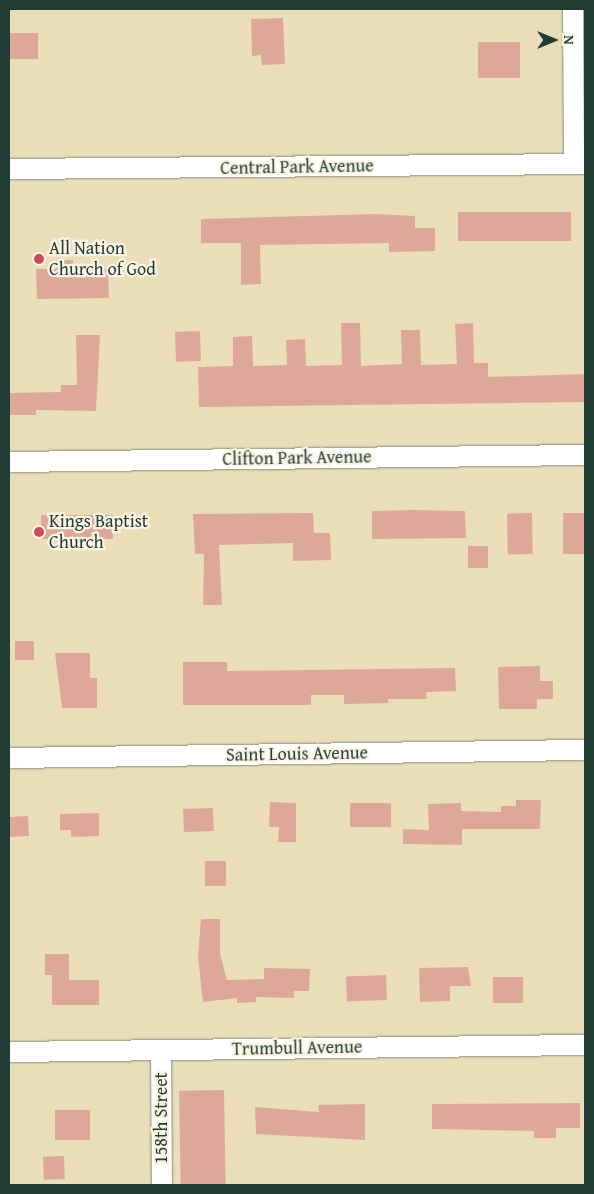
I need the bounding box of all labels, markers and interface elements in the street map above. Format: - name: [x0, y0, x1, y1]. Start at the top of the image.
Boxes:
- north arrow: [529, 15, 579, 65]
- text: N: [559, 35, 579, 45]
- street label: Central Park Avenue: [220, 155, 374, 179]
- place label: All Nation Church of God: [49, 238, 156, 280]
- marker: All Nation Church of God: [33, 253, 45, 265]
- street label: Clifton Park Avenue: [222, 446, 372, 470]
- place label: Kings Baptist Church: [49, 511, 148, 554]
- marker: Kings Baptist Church: [33, 526, 45, 538]
- street label: Saint Louis Avenue: [226, 742, 368, 766]
- street label: Trumbull Avenue: [232, 1036, 362, 1060]
- street label: 158th Street: [150, 1072, 172, 1164]

